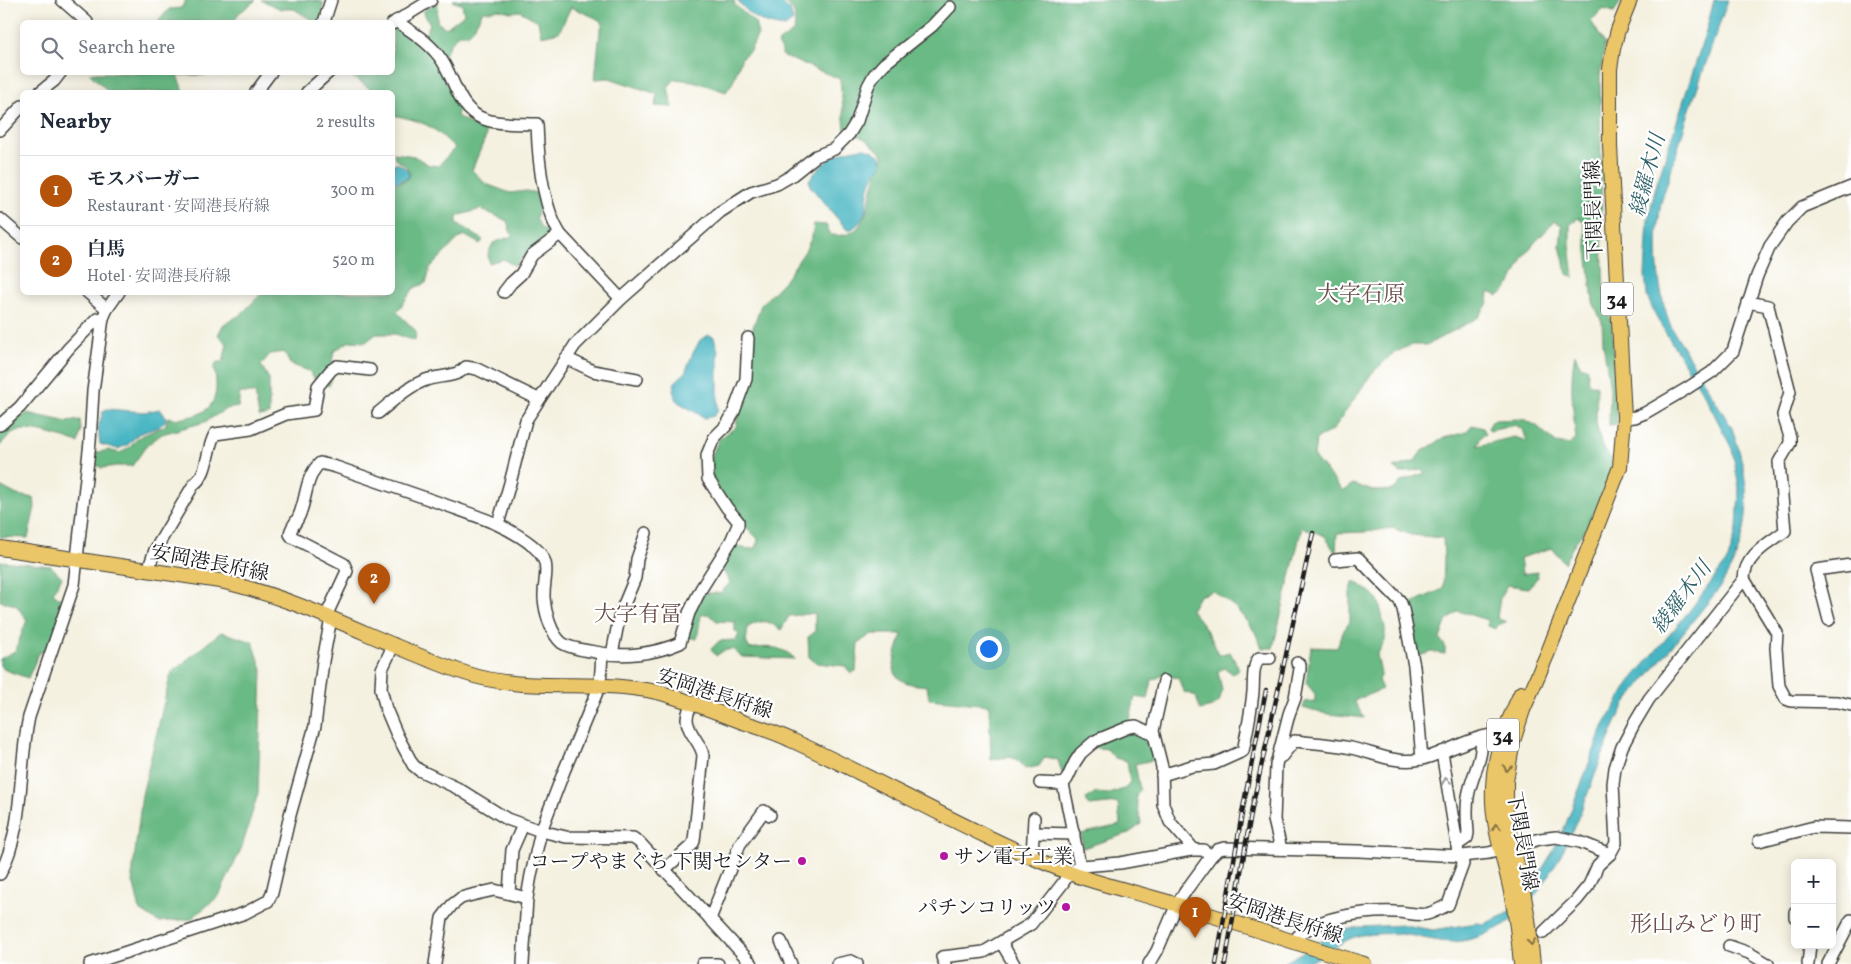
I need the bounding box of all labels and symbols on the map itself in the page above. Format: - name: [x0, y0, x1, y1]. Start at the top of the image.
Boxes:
- water label: 綾羅木川: [1624, 129, 1674, 220]
- street label: 下関長門線: [1579, 159, 1611, 260]
- district label: 大字石原: [1317, 280, 1405, 311]
- road number: 34: [1601, 282, 1633, 316]
- street label: 安岡港長府線: [148, 539, 271, 589]
- water label: 綾羅木川: [1645, 554, 1720, 640]
- pin: 2: [358, 563, 390, 604]
- district label: 大字有冨: [594, 600, 682, 631]
- your location: [976, 636, 1002, 662]
- street label: 安岡港長府線: [653, 663, 776, 727]
- road number: 34: [1487, 718, 1519, 752]
- one-way arrow: [1503, 764, 1513, 773]
- one-way arrow: [1442, 776, 1452, 785]
- street label: 下関長門線: [1499, 790, 1544, 893]
- one-way arrow: [1491, 823, 1501, 832]
- place label: サン電子工業: [954, 844, 1073, 872]
- place label: コープやまぐち 下関センター: [530, 849, 792, 877]
- marker: サン電子工業: [938, 850, 950, 862]
- marker: コープやまぐち 下関センター: [796, 855, 808, 867]
- street label: 安岡港長府線: [1223, 888, 1346, 952]
- place label: パチンコリッツ: [918, 895, 1056, 923]
- pin: 1: [1179, 897, 1211, 938]
- marker: パチンコリッツ: [1060, 901, 1072, 913]
- district label: 形山みどり町: [1630, 910, 1762, 941]
- one-way arrow: [1525, 938, 1536, 946]

